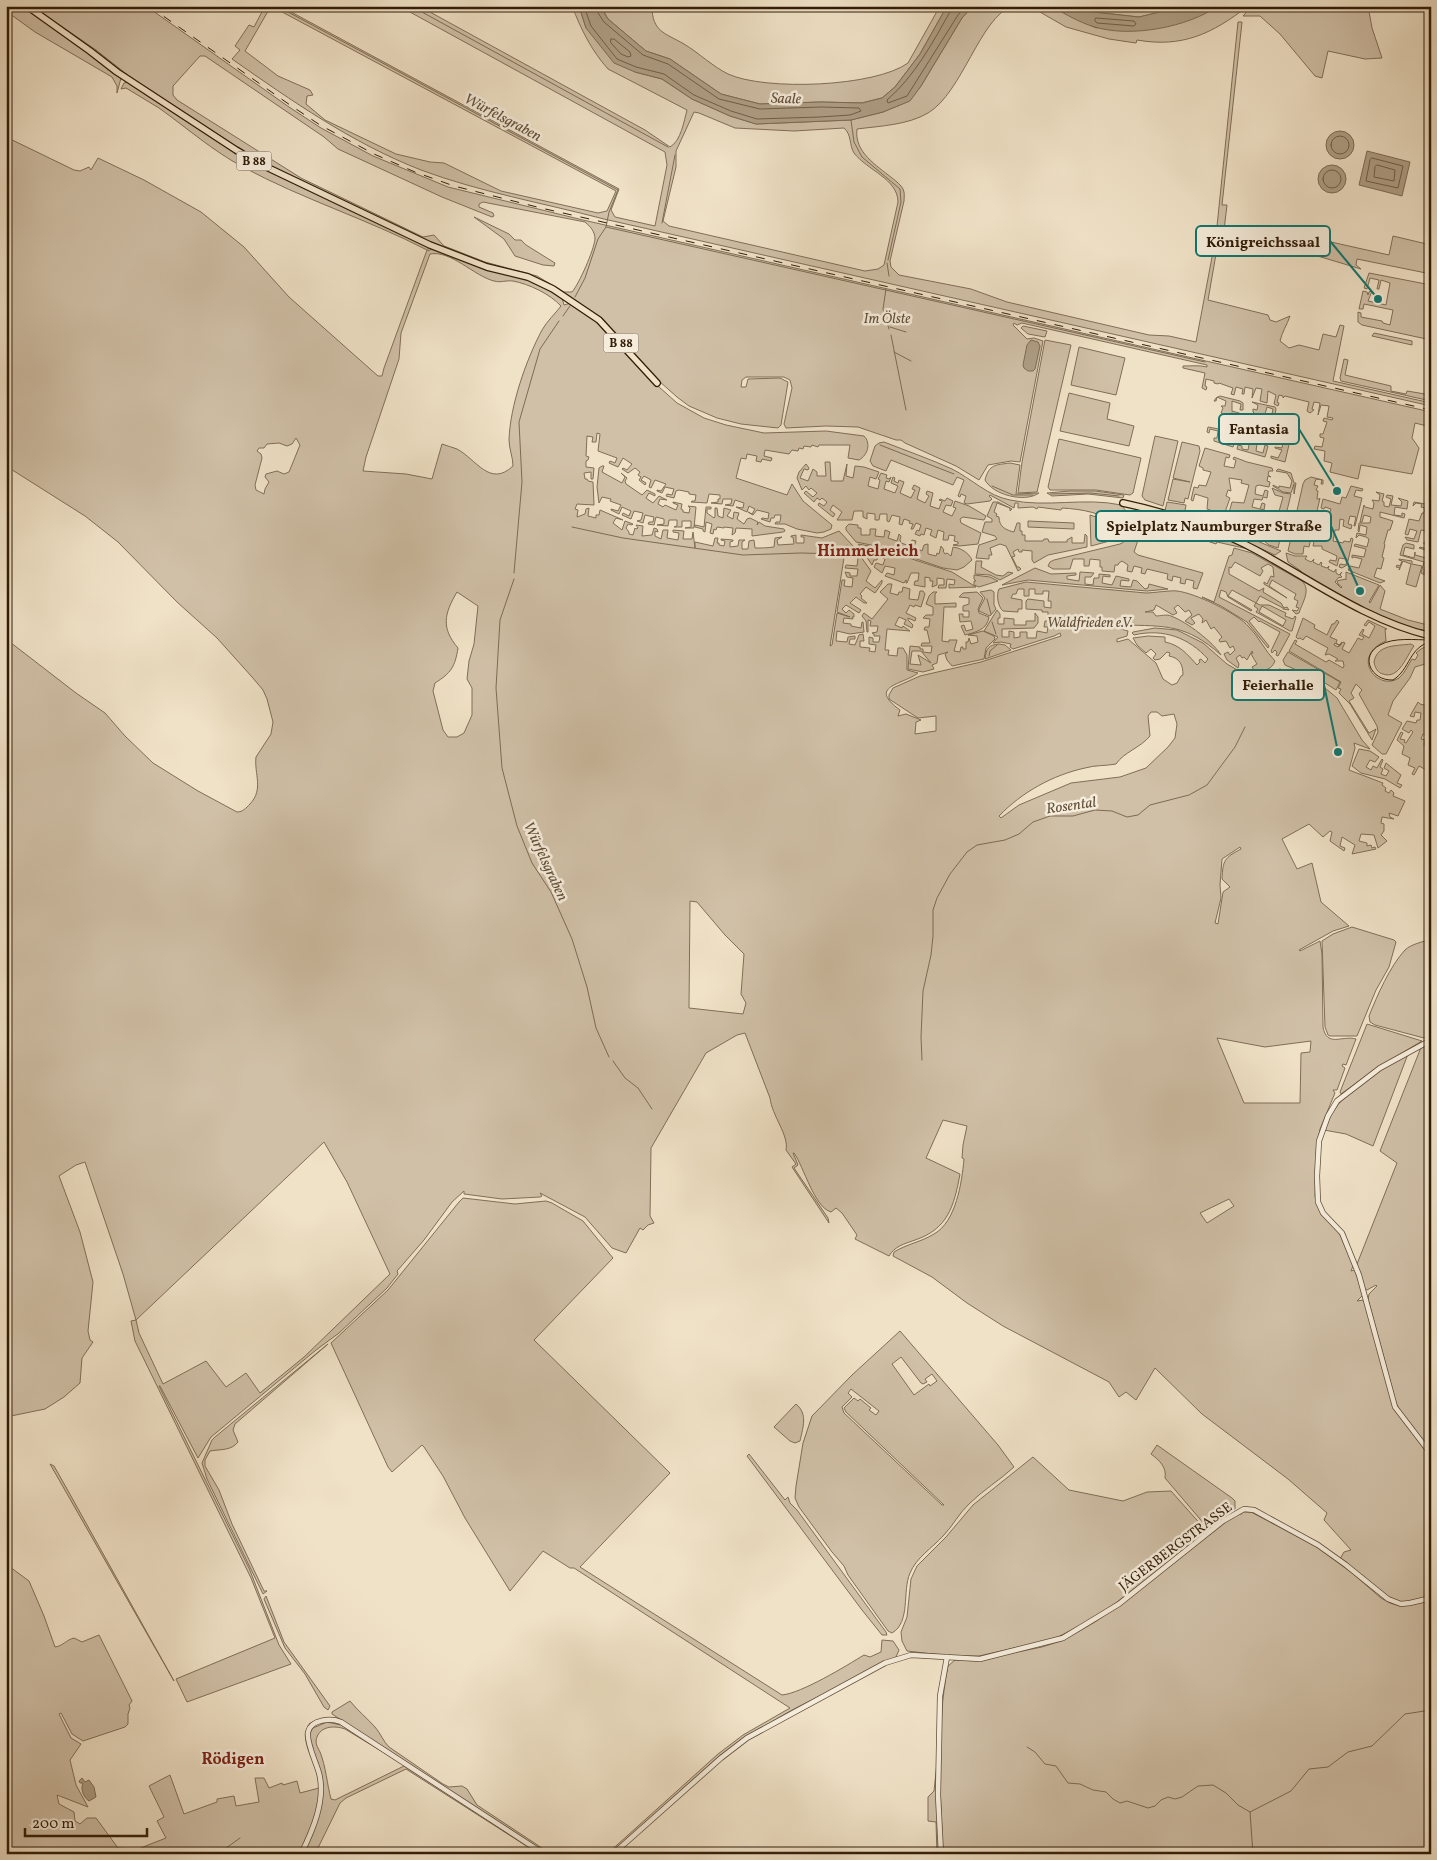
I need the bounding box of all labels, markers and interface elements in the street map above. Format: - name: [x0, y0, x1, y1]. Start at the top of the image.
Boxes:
- water label: Saale: [770, 88, 802, 111]
- water label: Würfelsgraben: [460, 89, 545, 148]
- road number: B 88: [236, 152, 272, 170]
- callout: Königreichssaal: [1196, 226, 1330, 256]
- text: Königreichssaal: [1206, 233, 1320, 254]
- park label: Im Ölste: [864, 310, 910, 329]
- road number: B 88: [604, 333, 638, 352]
- callout: Fantasia: [1219, 414, 1299, 444]
- text: Fantasia: [1229, 420, 1289, 441]
- callout: Spielplatz Naumburger Straße: [1096, 511, 1331, 541]
- text: Spielplatz Naumburger Straße: [1106, 517, 1322, 538]
- district label: Himmelreich: [817, 541, 919, 563]
- park label: Waldfrieden e.V.: [1047, 614, 1133, 633]
- callout: Feierhalle: [1232, 670, 1324, 700]
- text: Feierhalle: [1242, 676, 1314, 697]
- water label: Rosental: [1045, 793, 1098, 820]
- water label: Würfelsgraben: [517, 819, 572, 905]
- street label: JÄGERBERGSTRASSE: [1115, 1498, 1237, 1596]
- district label: Rödigen: [202, 1749, 265, 1771]
- scale bar: [25, 1805, 148, 1837]
- text: 200 m: [32, 1814, 75, 1835]

